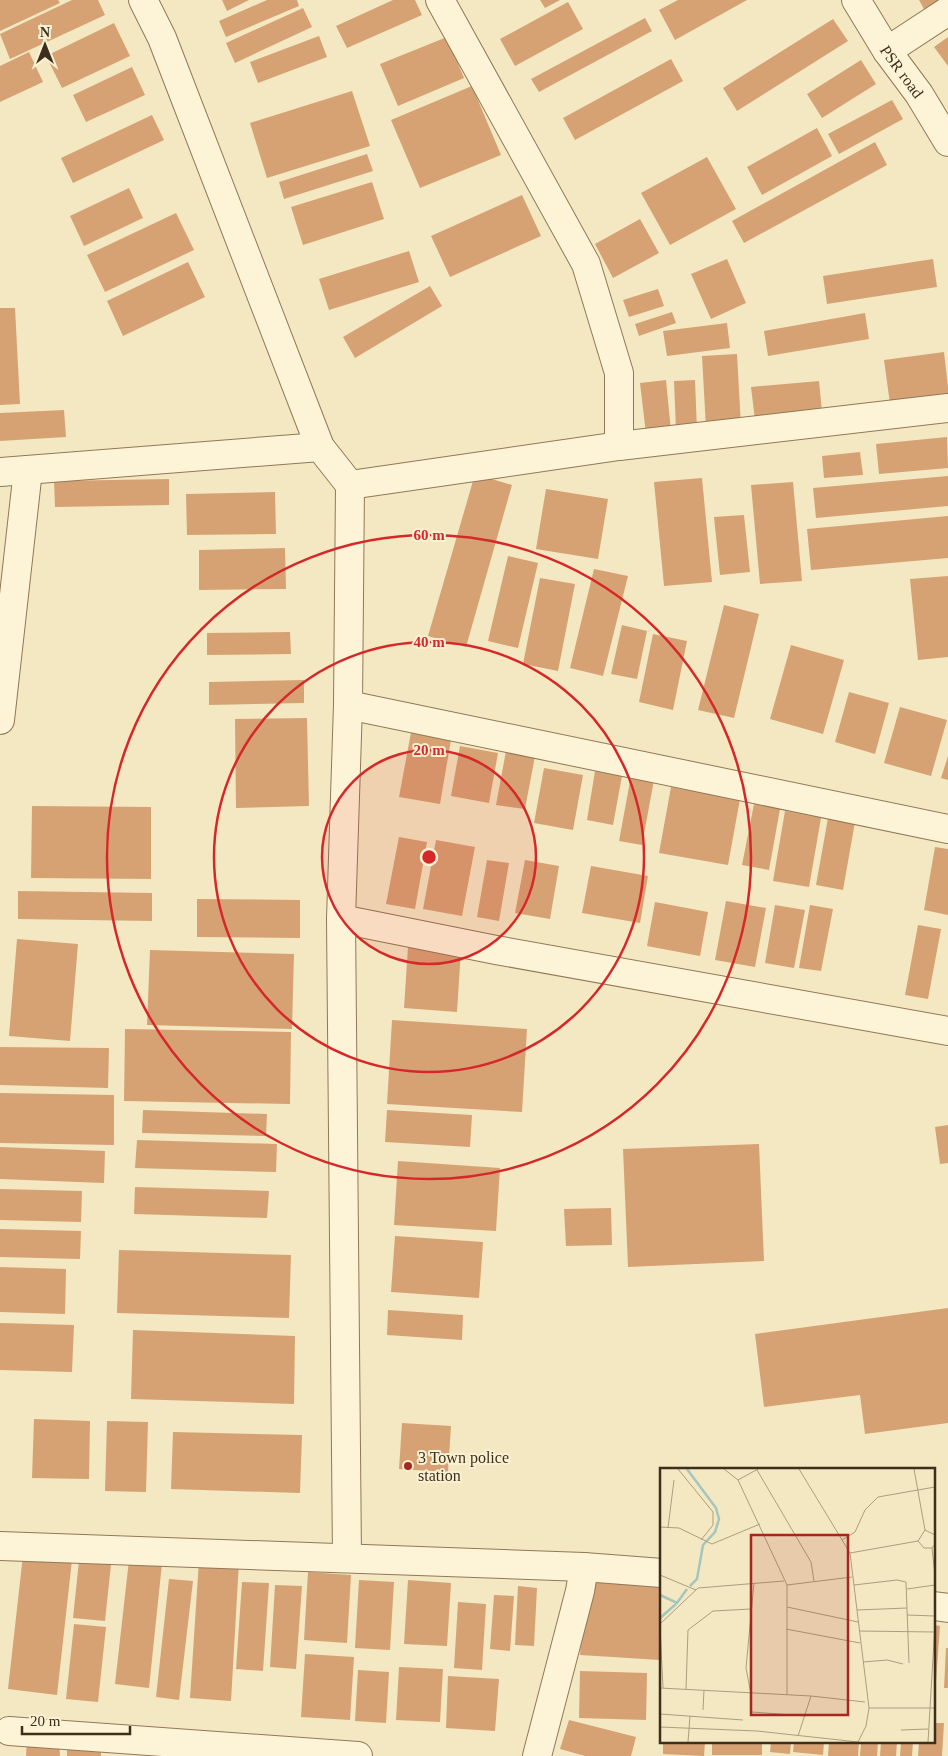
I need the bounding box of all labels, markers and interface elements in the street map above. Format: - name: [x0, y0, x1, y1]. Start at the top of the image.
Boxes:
- north arrow: [20, 20, 70, 70]
- text: N: [40, 25, 50, 40]
- street label: PSR road: [877, 42, 927, 101]
- text: 60 m: [413, 527, 445, 543]
- text: 40 m: [413, 634, 445, 650]
- text: 20 m: [413, 742, 445, 758]
- centre of rings: [420, 848, 438, 866]
- place label: 3 Town police station: [418, 1449, 509, 1484]
- marker: 3 Town police station: [402, 1460, 414, 1472]
- inset map: [660, 1468, 936, 1744]
- scale bar: [22, 1704, 130, 1736]
- text: 20 m: [30, 1713, 61, 1729]

